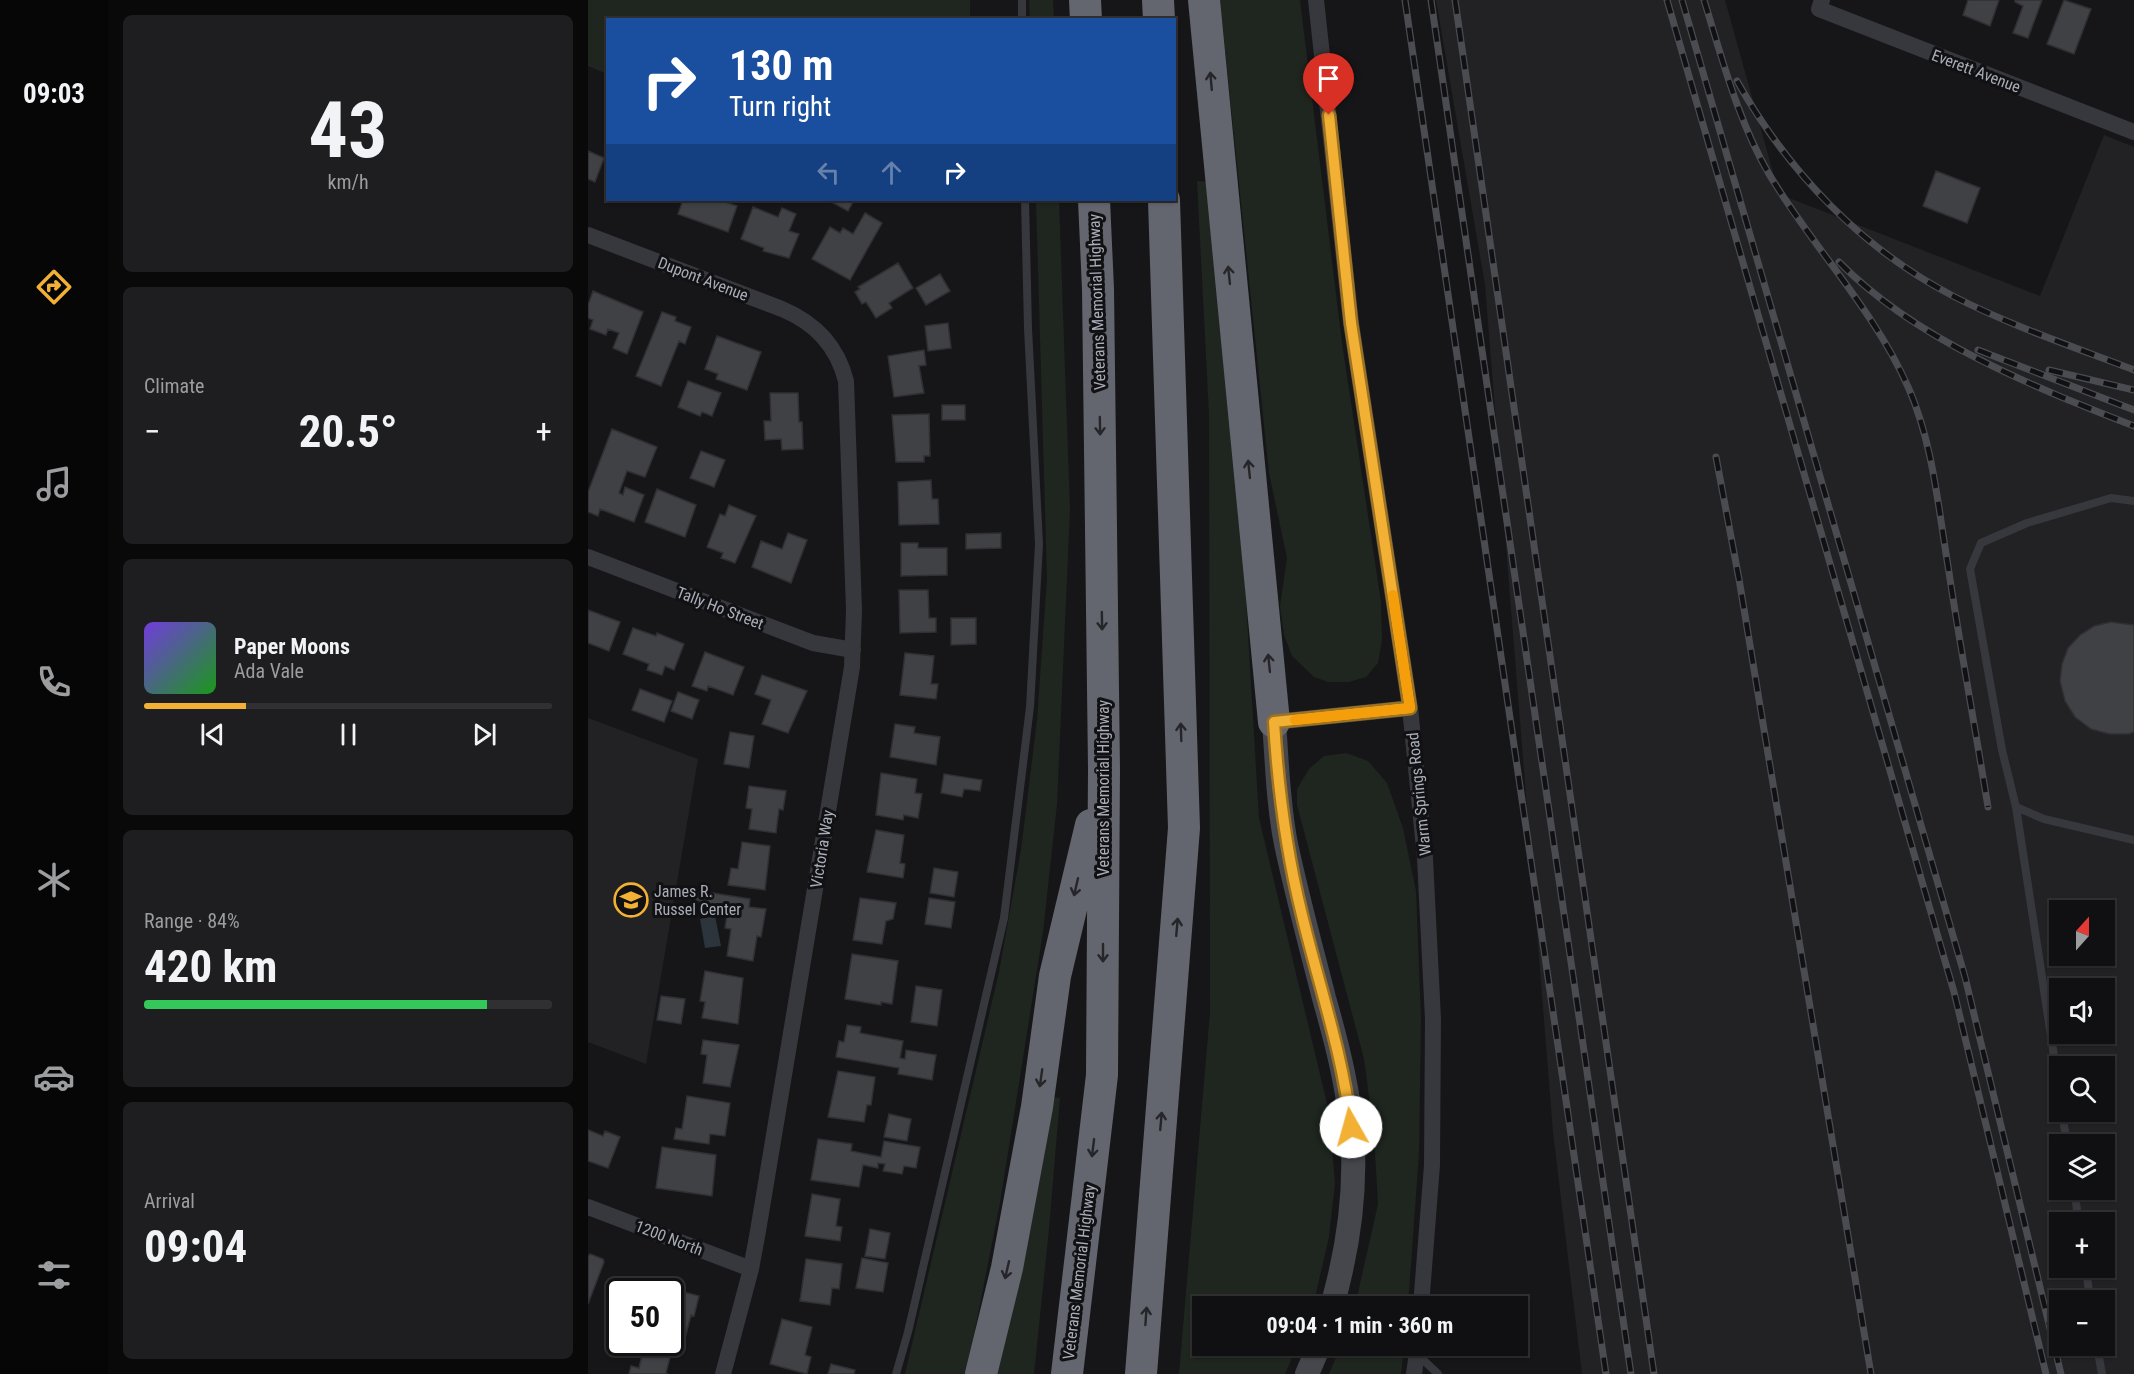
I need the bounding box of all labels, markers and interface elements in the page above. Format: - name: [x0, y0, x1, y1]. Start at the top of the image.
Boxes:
- text: 130 m: [729, 41, 834, 90]
- icon: right: [630, 42, 708, 120]
- street label: Everett Avenue: [1929, 45, 2023, 97]
- pin: [1303, 53, 1354, 115]
- icon: arrive: [1312, 62, 1345, 95]
- one-way arrow: [1205, 72, 1216, 92]
- text: 09:03: [23, 78, 85, 110]
- text: 43: [309, 85, 387, 176]
- text: Turn right: [729, 91, 831, 123]
- icon: left: [812, 156, 845, 189]
- icon: ahead: [875, 156, 908, 189]
- icon: right: [938, 156, 971, 189]
- text: km/h: [327, 170, 369, 194]
- street label: Veterans Memorial Highway: [1084, 213, 1110, 390]
- street label: Dupont Avenue: [655, 253, 751, 305]
- icon: directions: [33, 266, 75, 308]
- one-way arrow: [1223, 266, 1234, 286]
- text: Climate: [144, 374, 204, 398]
- text: 20.5°: [299, 405, 397, 458]
- text: −: [144, 412, 161, 451]
- text: +: [536, 412, 552, 451]
- one-way arrow: [1094, 415, 1105, 435]
- one-way arrow: [1243, 460, 1254, 480]
- icon: music: [33, 463, 75, 505]
- street label: Tally Ho Street: [674, 583, 767, 633]
- one-way arrow: [1096, 610, 1108, 630]
- text: Paper Moons: [234, 634, 350, 659]
- one-way arrow: [1263, 654, 1274, 674]
- text: Ada Vale: [234, 659, 304, 683]
- icon: phone: [33, 661, 75, 703]
- street label: Veterans Memorial Highway: [1094, 699, 1113, 876]
- icon: previous: [196, 718, 229, 751]
- icon: pause: [332, 718, 365, 751]
- icon: next: [468, 718, 501, 751]
- one-way arrow: [1176, 723, 1187, 743]
- street label: Warm Springs Road: [1403, 732, 1435, 856]
- street label: Victoria Way: [806, 808, 838, 889]
- icon: climate: [33, 859, 75, 901]
- one-way arrow: [1070, 877, 1082, 896]
- school or university icon: James R. Russel Center: [613, 882, 649, 918]
- place label: James R. Russel Center: [654, 882, 741, 919]
- north arrow: [2049, 900, 2115, 966]
- map controls: [2049, 900, 2115, 1356]
- text: Range · 84%: [144, 909, 240, 933]
- one-way arrow: [1171, 917, 1182, 937]
- text: 420 km: [144, 940, 277, 993]
- one-way arrow: [1097, 943, 1109, 963]
- button: sound: [2049, 978, 2115, 1044]
- icon: car: [33, 1056, 75, 1098]
- button: search: [2049, 1056, 2115, 1122]
- one-way arrow: [1036, 1068, 1047, 1088]
- position arrow: [1319, 1095, 1383, 1159]
- one-way arrow: [1156, 1112, 1167, 1132]
- button: layers: [2049, 1134, 2115, 1200]
- one-way arrow: [1088, 1137, 1099, 1157]
- street label: Veterans Memorial Highway: [1059, 1183, 1099, 1361]
- text: Arrival: [144, 1189, 195, 1213]
- button: +: [2049, 1212, 2115, 1278]
- street label: 1200 North: [632, 1216, 706, 1260]
- text: 09:04: [144, 1220, 247, 1273]
- icon: filters: [33, 1254, 75, 1296]
- one-way arrow: [1000, 1260, 1012, 1279]
- speed limit sign: 50: [606, 1278, 684, 1356]
- button: −: [2049, 1290, 2115, 1356]
- one-way arrow: [1140, 1306, 1151, 1326]
- text: 09:04 · 1 min · 360 m: [1267, 1313, 1453, 1338]

